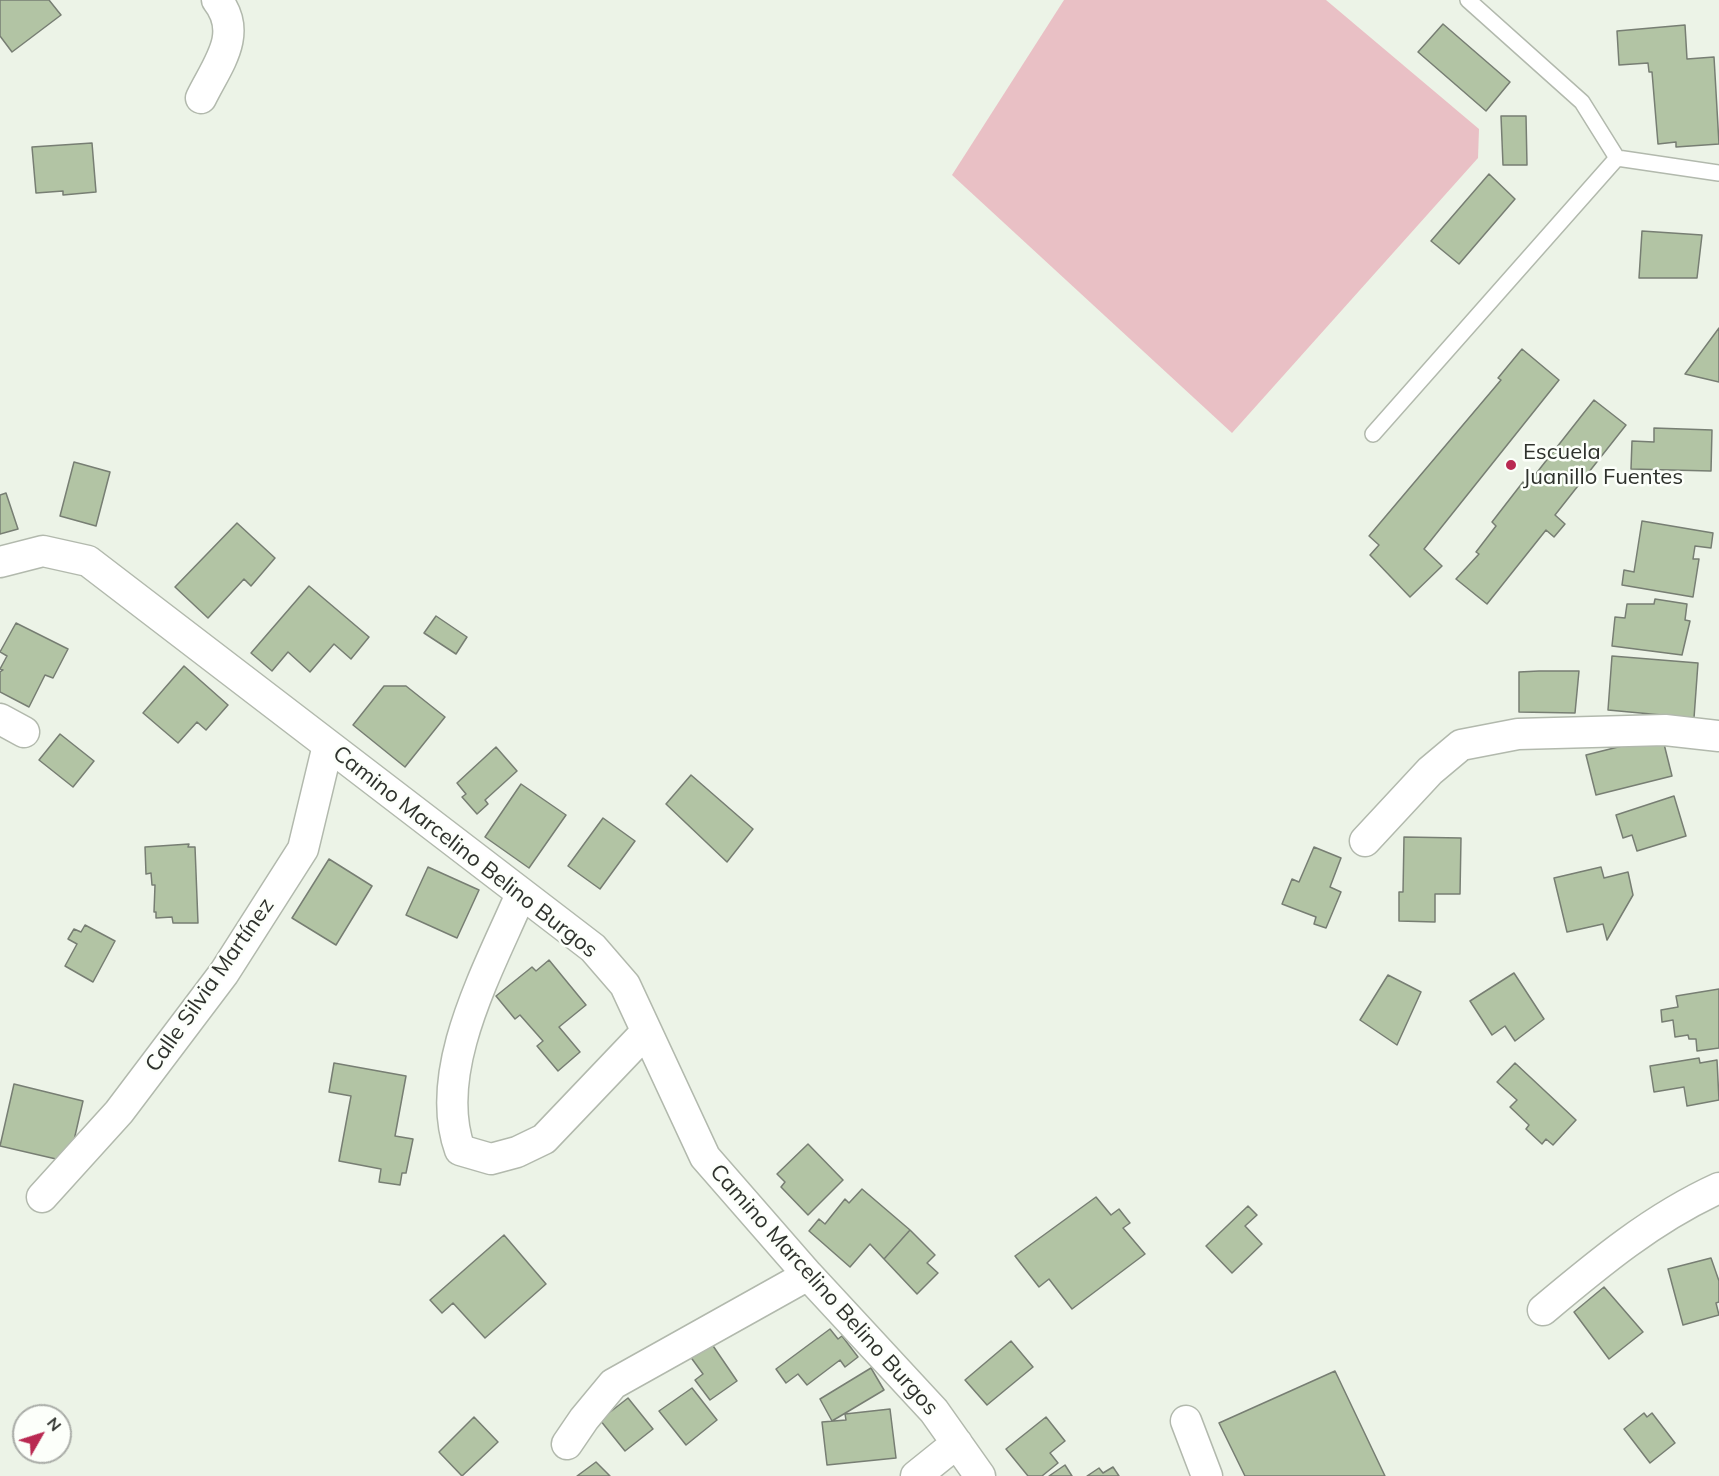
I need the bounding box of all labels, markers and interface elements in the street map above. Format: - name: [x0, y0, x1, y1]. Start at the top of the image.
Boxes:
- place label: Escuela Juanillo Fuentes: [1523, 439, 1683, 490]
- marker: Escuela Juanillo Fuentes: [1504, 458, 1518, 472]
- street label: Camino Marcelino Belino Burgos: [327, 740, 603, 964]
- street label: Calle Silvia Martínez: [140, 893, 280, 1077]
- street label: Camino Marcelino Belino Burgos: [704, 1159, 944, 1421]
- north arrow: [12, 1404, 72, 1464]
- text: N: [43, 1413, 66, 1435]

